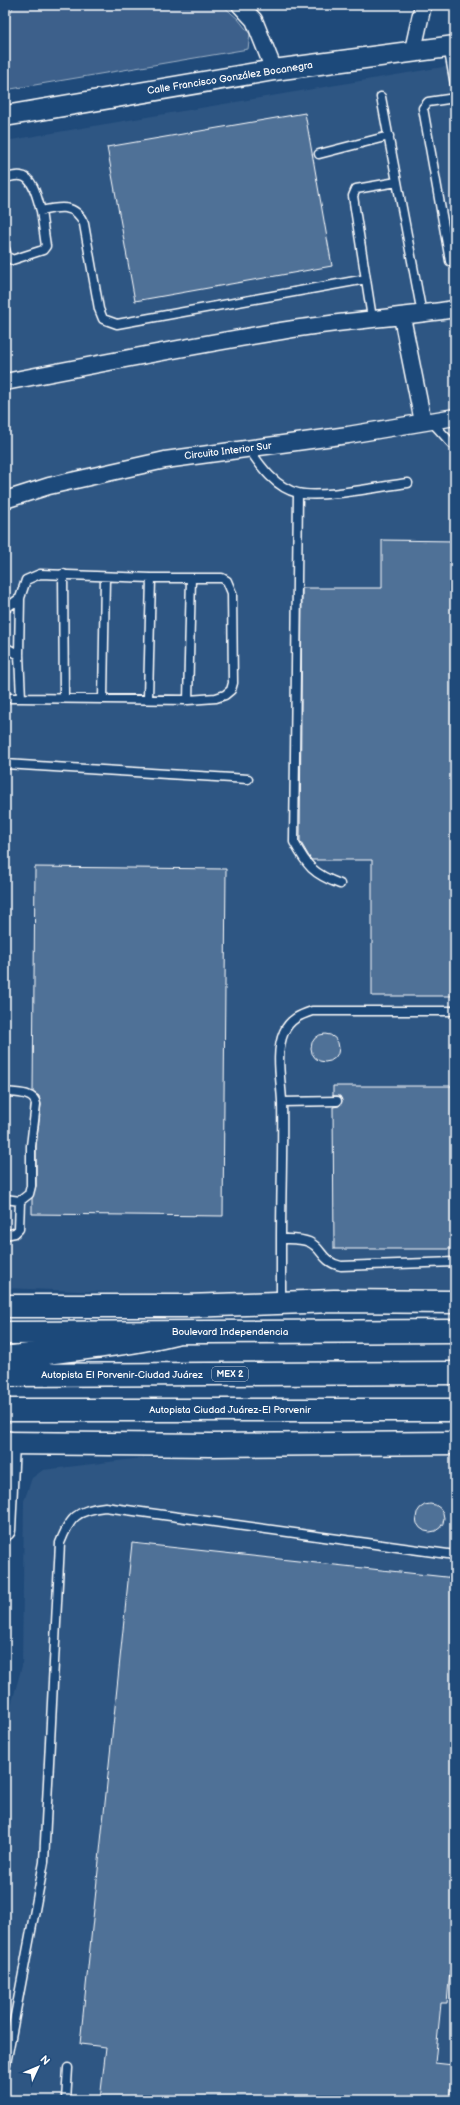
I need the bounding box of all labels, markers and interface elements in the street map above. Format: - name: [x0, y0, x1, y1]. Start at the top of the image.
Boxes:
- street label: Calle Francisco González Bocanegra: [146, 59, 314, 97]
- street label: Circuito Interior Sur: [184, 440, 273, 462]
- street label: Boulevard Independencia: [172, 1326, 289, 1338]
- road number: MEX 2: [212, 1367, 248, 1381]
- street label: Autopista El Porvenir-Ciudad Juárez: [41, 1369, 203, 1381]
- street label: Autopista Ciudad Juárez-El Porvenir: [149, 1404, 311, 1416]
- north arrow: [18, 2047, 58, 2087]
- text: N: [37, 2053, 52, 2068]

